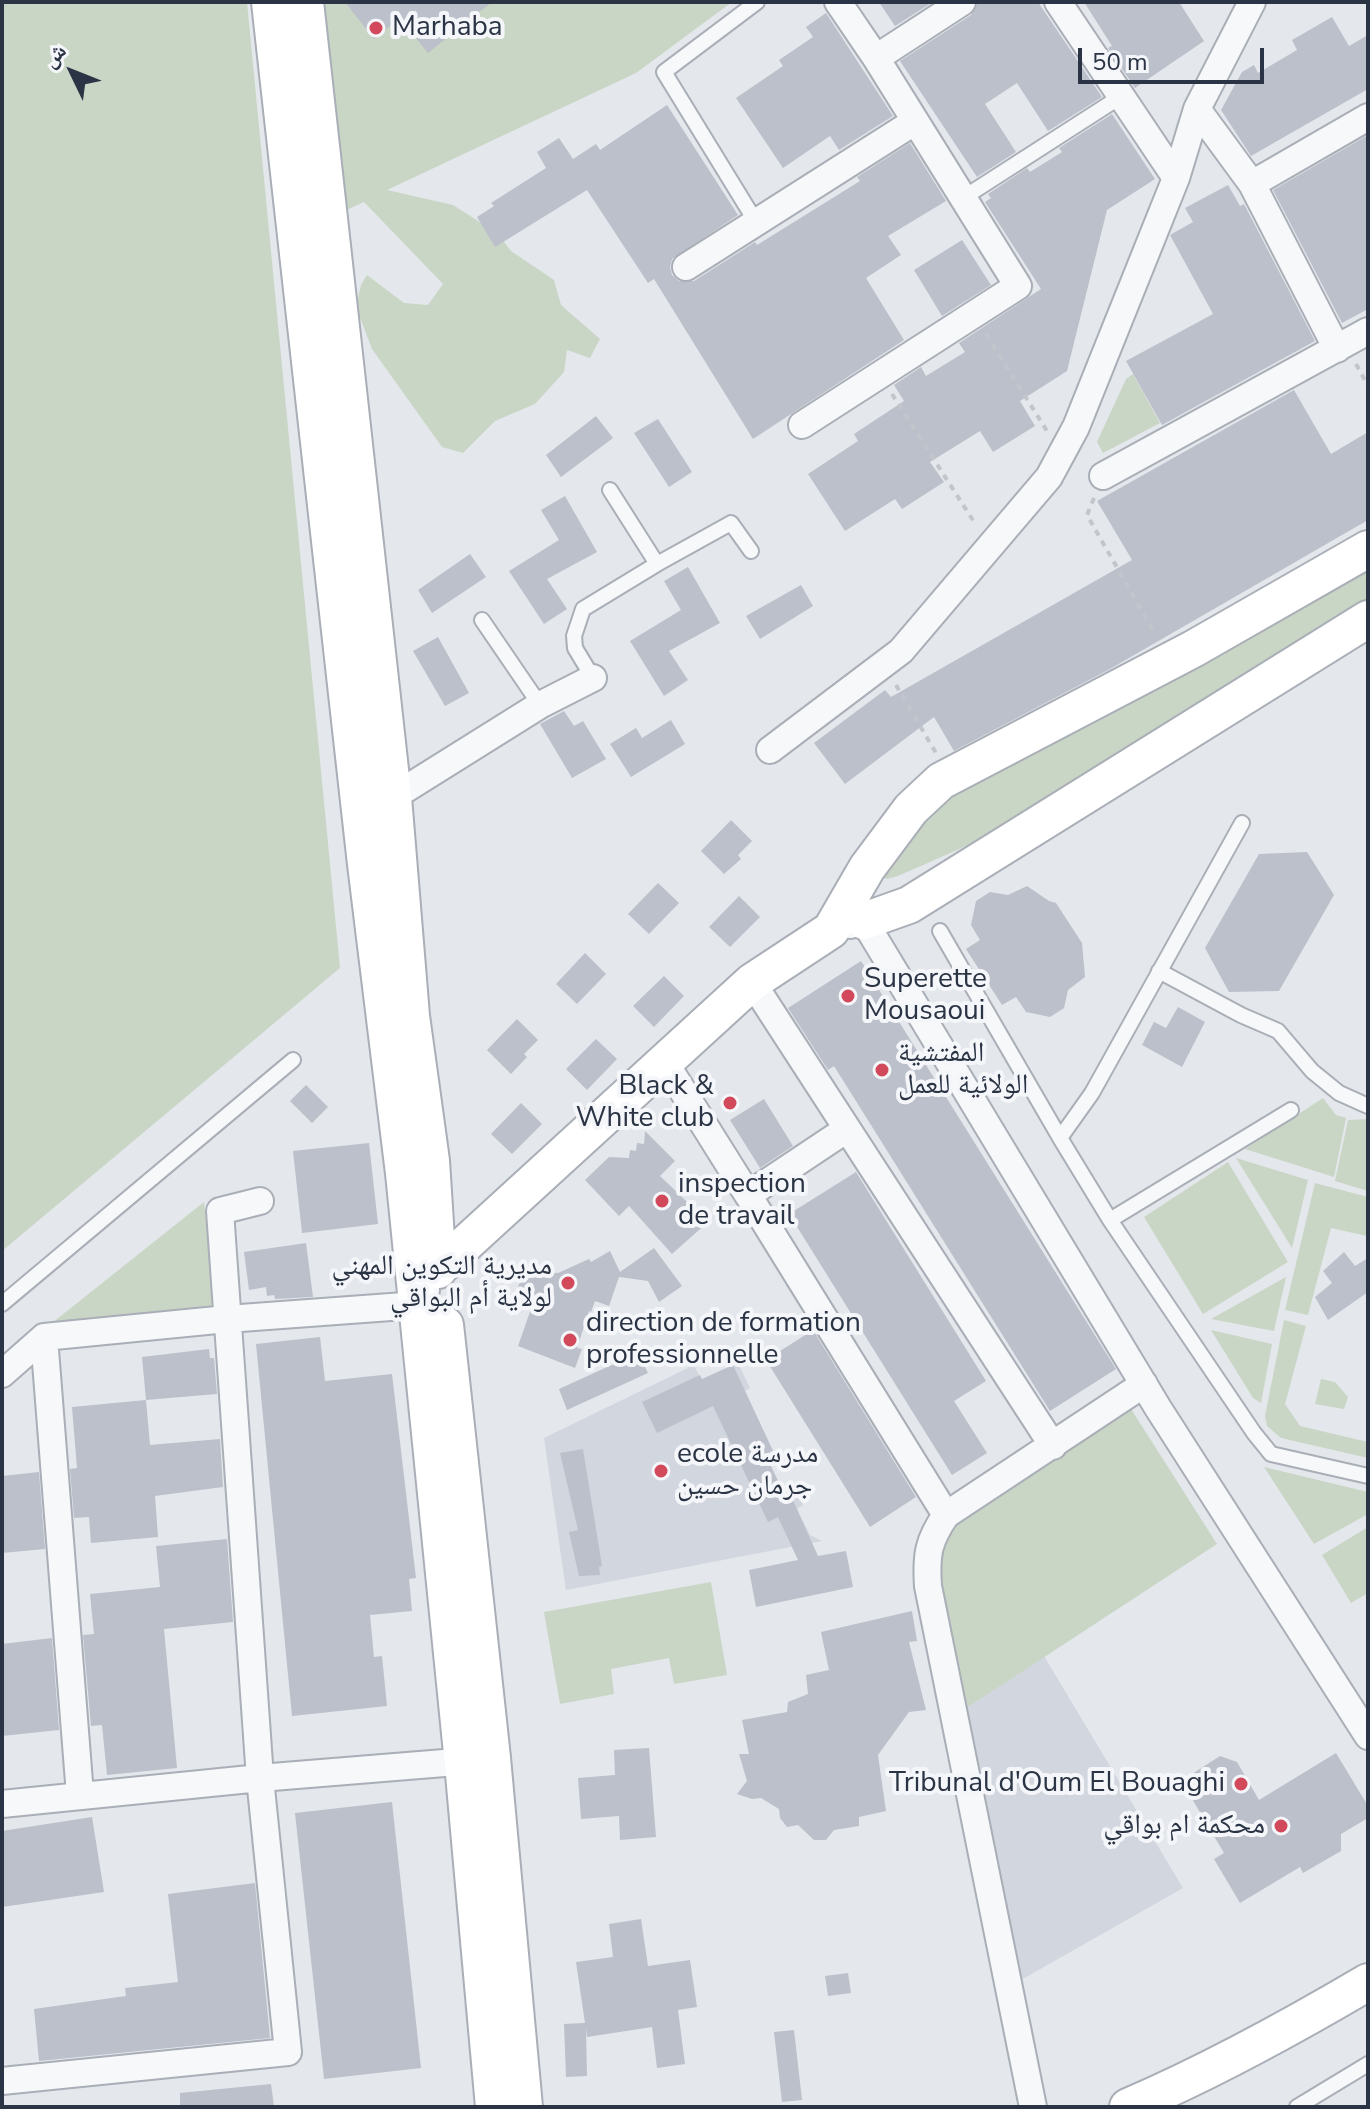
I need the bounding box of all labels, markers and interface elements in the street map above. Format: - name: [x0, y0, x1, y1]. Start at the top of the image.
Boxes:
- place label: Marhaba: [392, 11, 503, 45]
- marker: Marhaba: [367, 19, 385, 37]
- north arrow: [32, 32, 112, 112]
- scale bar: [1082, 32, 1268, 82]
- text: ش: [36, 37, 73, 74]
- text: 50 m: [1092, 46, 1148, 78]
- place label: Superette Mousaoui: [864, 963, 987, 1029]
- marker: Superette Mousaoui: [839, 987, 857, 1005]
- place label: المفتشية الولائية للعمل: [898, 1037, 1028, 1103]
- marker: المفتشية الولائية للعمل: [873, 1061, 891, 1079]
- place label: Black & White club: [576, 1070, 714, 1136]
- marker: Black & White club: [721, 1094, 739, 1112]
- place label: inspection de travail: [678, 1168, 806, 1234]
- marker: inspection de travail: [653, 1192, 671, 1210]
- place label: مديرية التكوين المهني لولاية أم البواقي: [332, 1250, 552, 1316]
- marker: مديرية التكوين المهني لولاية أم البواقي: [559, 1274, 577, 1292]
- place label: direction de formation professionnelle: [586, 1307, 861, 1373]
- marker: direction de formation professionnelle: [561, 1331, 579, 1349]
- place label: ecole مدرسة جرمان حسين: [677, 1438, 818, 1504]
- marker: ecole مدرسة جرمان حسين: [652, 1462, 670, 1480]
- place label: Tribunal d'Oum El Bouaghi: [889, 1767, 1225, 1801]
- marker: Tribunal d'Oum El Bouaghi: [1232, 1775, 1250, 1793]
- place label: محكمة ام بواقي: [1103, 1809, 1265, 1843]
- marker: محكمة ام بواقي: [1272, 1817, 1290, 1835]

